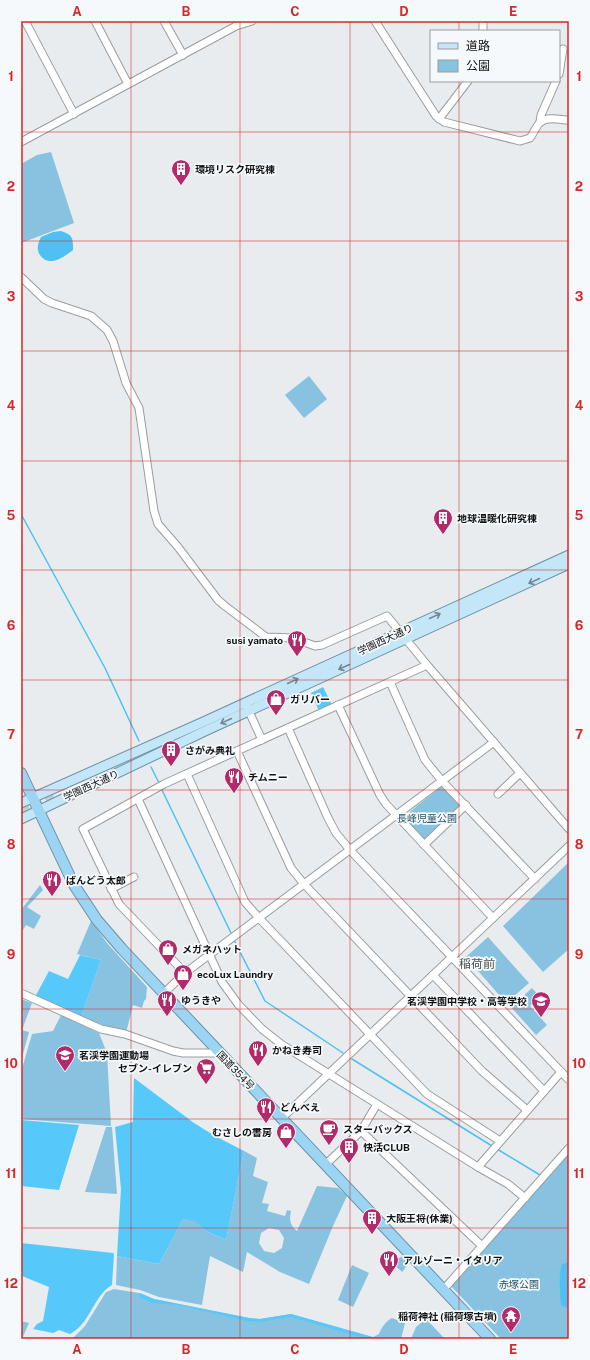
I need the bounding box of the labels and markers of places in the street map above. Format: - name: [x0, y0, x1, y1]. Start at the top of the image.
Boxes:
- building icon: 環境リスク研究棟: [170, 158, 192, 186]
- place label: 環境リスク研究棟: [195, 163, 275, 175]
- building icon: 地球温暖化研究棟: [432, 507, 454, 535]
- place label: 地球温暖化研究棟: [457, 512, 537, 524]
- restaurant icon: susi yamato: [286, 629, 308, 657]
- place label: susi yamato: [226, 634, 283, 646]
- shop icon: ガリバー: [265, 688, 287, 716]
- place label: ガリバー: [290, 693, 330, 705]
- building icon: さがみ典礼: [160, 739, 182, 767]
- place label: さがみ典礼: [185, 744, 235, 756]
- restaurant icon: チムニー: [223, 766, 245, 794]
- place label: チムニー: [248, 771, 288, 783]
- restaurant icon: ばんどう太郎: [41, 869, 63, 897]
- place label: ばんどう太郎: [66, 874, 126, 886]
- shop icon: メガネハット: [157, 938, 179, 966]
- place label: メガネハット: [182, 943, 242, 955]
- shop icon: ecoLux Laundry: [172, 963, 194, 991]
- place label: ecoLux Laundry: [197, 968, 273, 980]
- restaurant icon: ゆうきや: [156, 989, 178, 1017]
- school or university icon: 茗渓学園中学校・高等学校: [530, 990, 552, 1018]
- place label: ゆうきや: [181, 994, 221, 1006]
- place label: 茗渓学園中学校・高等学校: [407, 995, 527, 1007]
- restaurant icon: かねき寿司: [247, 1039, 269, 1067]
- school or university icon: 茗渓学園運動場: [54, 1044, 76, 1072]
- place label: かねき寿司: [272, 1044, 322, 1056]
- place label: 茗渓学園運動場: [79, 1049, 149, 1061]
- supermarket icon: セブン-イレブン: [195, 1057, 217, 1085]
- place label: セブン-イレブン: [118, 1062, 192, 1074]
- restaurant icon: どんべえ: [255, 1096, 277, 1124]
- place label: どんべえ: [280, 1101, 320, 1113]
- cafe icon: スターバックス: [318, 1118, 340, 1146]
- shop icon: むさしの書房: [275, 1121, 297, 1149]
- place label: スターバックス: [343, 1123, 413, 1135]
- place label: むさしの書房: [212, 1126, 272, 1138]
- building icon: 快活CLUB: [338, 1136, 360, 1164]
- place label: 快活CLUB: [363, 1141, 410, 1153]
- building icon: 大阪王将(休業): [361, 1207, 383, 1235]
- place label: 大阪王将(休業): [386, 1212, 453, 1224]
- restaurant icon: アルゾーニ・イタリア: [378, 1249, 400, 1277]
- place label: アルゾーニ・イタリア: [403, 1254, 503, 1266]
- temple icon: 稲荷神社 (稲荷塚古墳): [500, 1305, 522, 1333]
- place label: 稲荷神社 (稲荷塚古墳): [398, 1310, 497, 1322]

